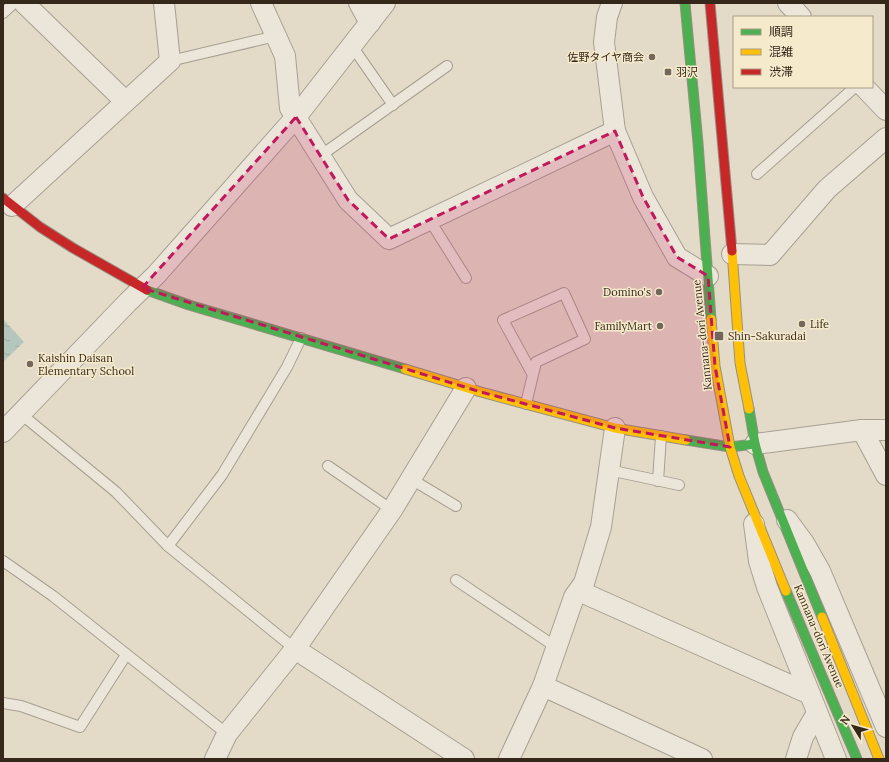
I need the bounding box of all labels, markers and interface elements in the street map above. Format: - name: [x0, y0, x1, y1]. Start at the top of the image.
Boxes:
- legend: [733, 16, 873, 88]
- text: 順調: [769, 24, 793, 39]
- text: 混雑: [769, 44, 793, 59]
- place label: 佐野タイヤ商会: [567, 50, 644, 64]
- marker: 佐野タイヤ商会: [647, 52, 657, 62]
- text: 渋滞: [769, 64, 793, 79]
- place label: 羽沢: [676, 65, 698, 79]
- marker: 羽沢: [663, 67, 673, 77]
- street label: Kannana-dori Avenue: [689, 279, 715, 391]
- place label: Domino's: [603, 285, 651, 299]
- marker: Domino's: [654, 287, 664, 297]
- place label: Life: [810, 317, 829, 331]
- place label: FamilyMart: [594, 319, 653, 333]
- marker: Life: [797, 319, 807, 329]
- marker: FamilyMart: [655, 321, 665, 331]
- place label: Shin-Sakuradai: [728, 329, 806, 343]
- marker: Shin-Sakuradai: [713, 330, 725, 342]
- place label: Kaishin Daisan Elementary School: [38, 351, 134, 378]
- marker: Kaishin Daisan Elementary School: [25, 359, 35, 369]
- street label: Kannana-dori Avenue: [791, 582, 847, 690]
- north arrow: [833, 706, 873, 746]
- text: N: [837, 712, 853, 728]

